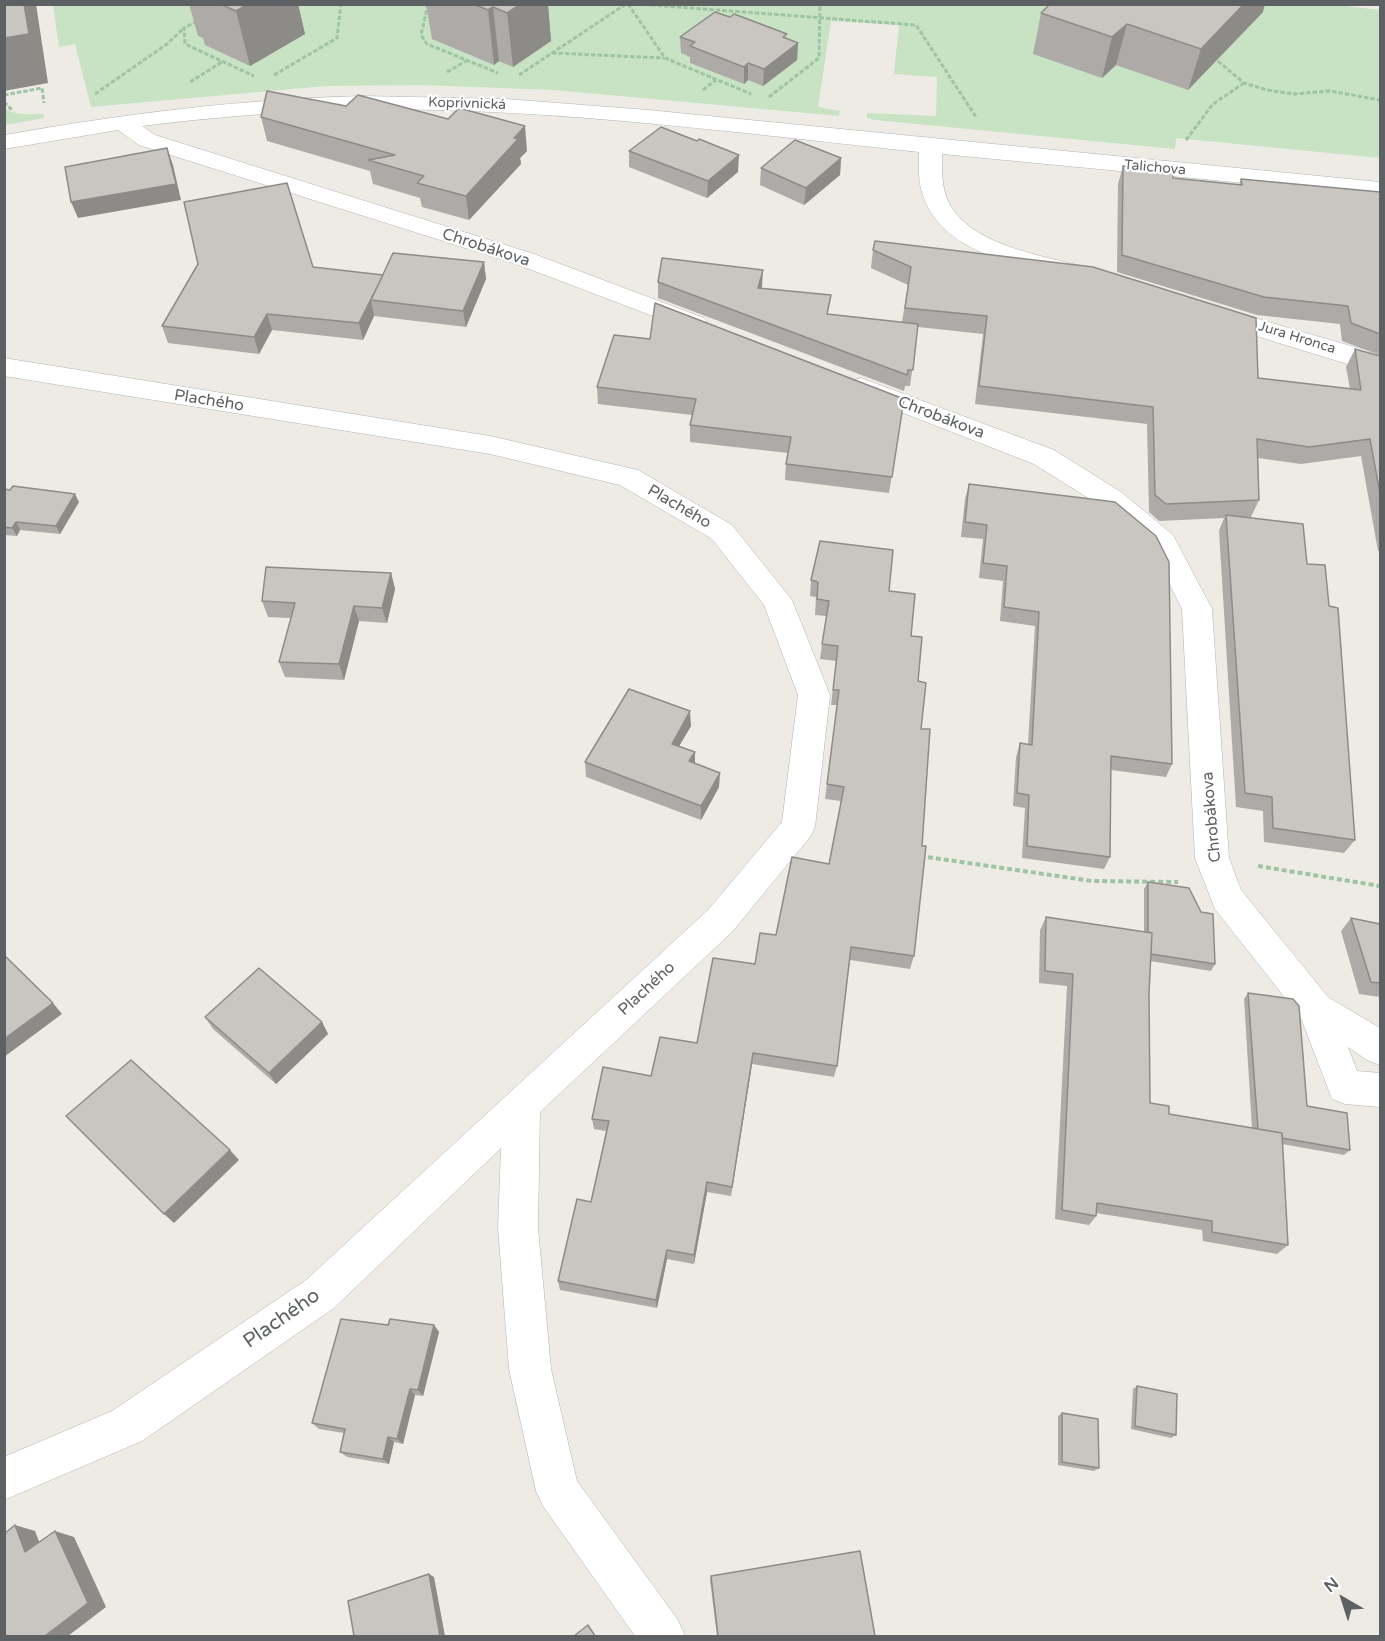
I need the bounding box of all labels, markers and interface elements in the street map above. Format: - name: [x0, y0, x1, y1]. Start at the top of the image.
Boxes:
- street label: Koprivnická: [428, 94, 506, 114]
- street label: Talichova: [1123, 157, 1187, 179]
- street label: Chrobákova: [440, 225, 532, 271]
- street label: Jura Hronca: [1256, 318, 1338, 358]
- street label: Plachého: [173, 386, 245, 416]
- street label: Chrobákova: [895, 393, 987, 443]
- street label: Plachého: [644, 481, 714, 533]
- street label: Chrobákova: [1198, 771, 1226, 863]
- street label: Plachého: [615, 958, 679, 1020]
- street label: Plachého: [239, 1284, 325, 1354]
- north arrow: [1313, 1569, 1373, 1629]
- text: N: [1320, 1573, 1343, 1597]

